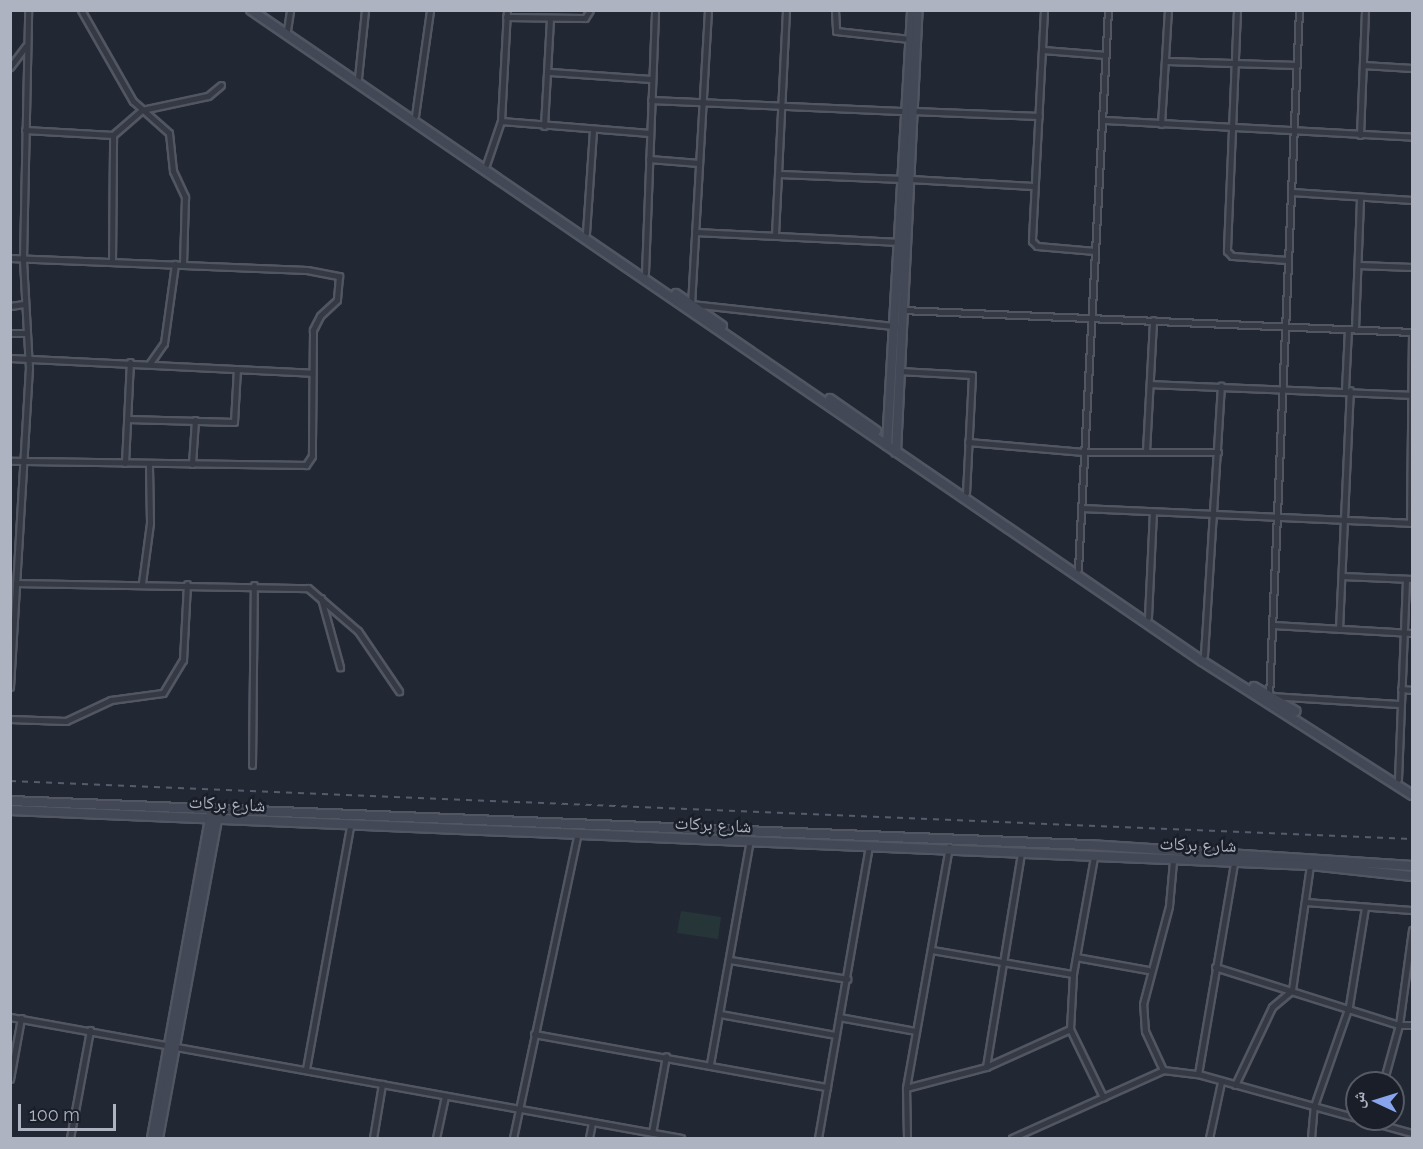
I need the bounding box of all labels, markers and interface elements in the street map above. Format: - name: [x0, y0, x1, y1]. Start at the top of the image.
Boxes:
- street label: شارع بركات: [188, 791, 266, 817]
- street label: شارع بركات: [674, 812, 752, 838]
- street label: شارع بركات: [1159, 833, 1237, 857]
- north arrow: [1345, 1071, 1405, 1131]
- text: ش: [1348, 1091, 1369, 1109]
- scale bar: [21, 1092, 118, 1130]
- text: 100 m: [29, 1104, 80, 1125]

